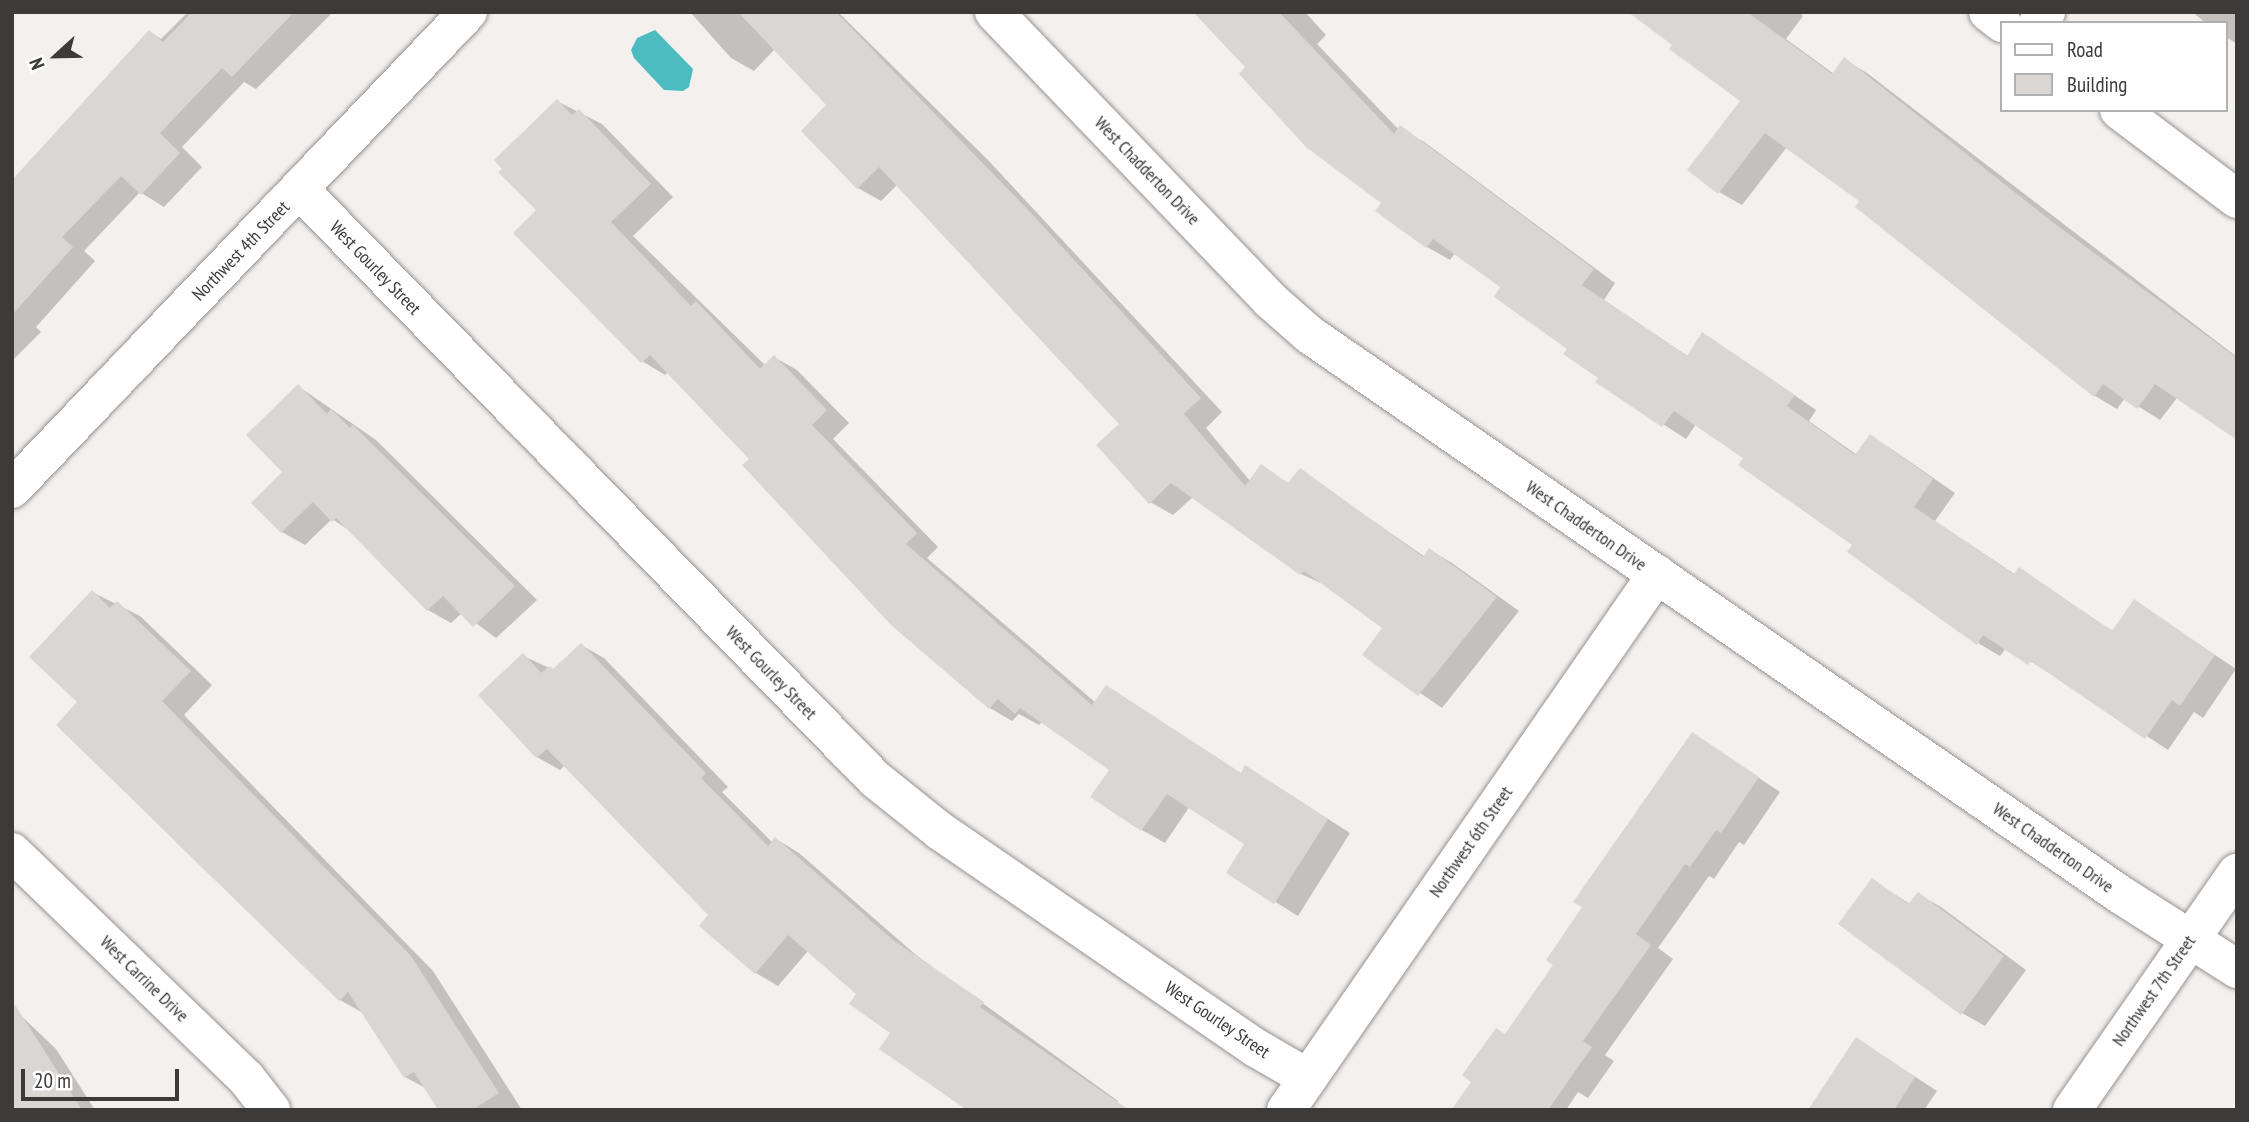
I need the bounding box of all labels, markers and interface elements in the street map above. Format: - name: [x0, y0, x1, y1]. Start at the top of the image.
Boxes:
- north arrow: [21, 21, 91, 91]
- legend: [2000, 21, 2228, 112]
- text: Road: [2067, 36, 2103, 63]
- text: N: [23, 55, 50, 73]
- text: Building: [2067, 71, 2127, 98]
- street label: West Chadderton Drive: [1090, 112, 1204, 230]
- street label: Northwest 4th Street: [188, 197, 294, 305]
- street label: West Gourley Street: [325, 217, 425, 319]
- street label: West Chadderton Drive: [1521, 476, 1651, 576]
- street label: West Gourley Street: [721, 622, 821, 724]
- street label: Northwest 6th Street: [1425, 782, 1517, 902]
- street label: West Chadderton Drive: [1988, 798, 2118, 898]
- street label: West Carrine Drive: [95, 931, 193, 1027]
- street label: Northwest 7th Street: [2108, 931, 2200, 1051]
- street label: West Gourley Street: [1160, 977, 1274, 1063]
- scale bar: [24, 1056, 182, 1100]
- text: 20 m: [34, 1067, 71, 1094]

